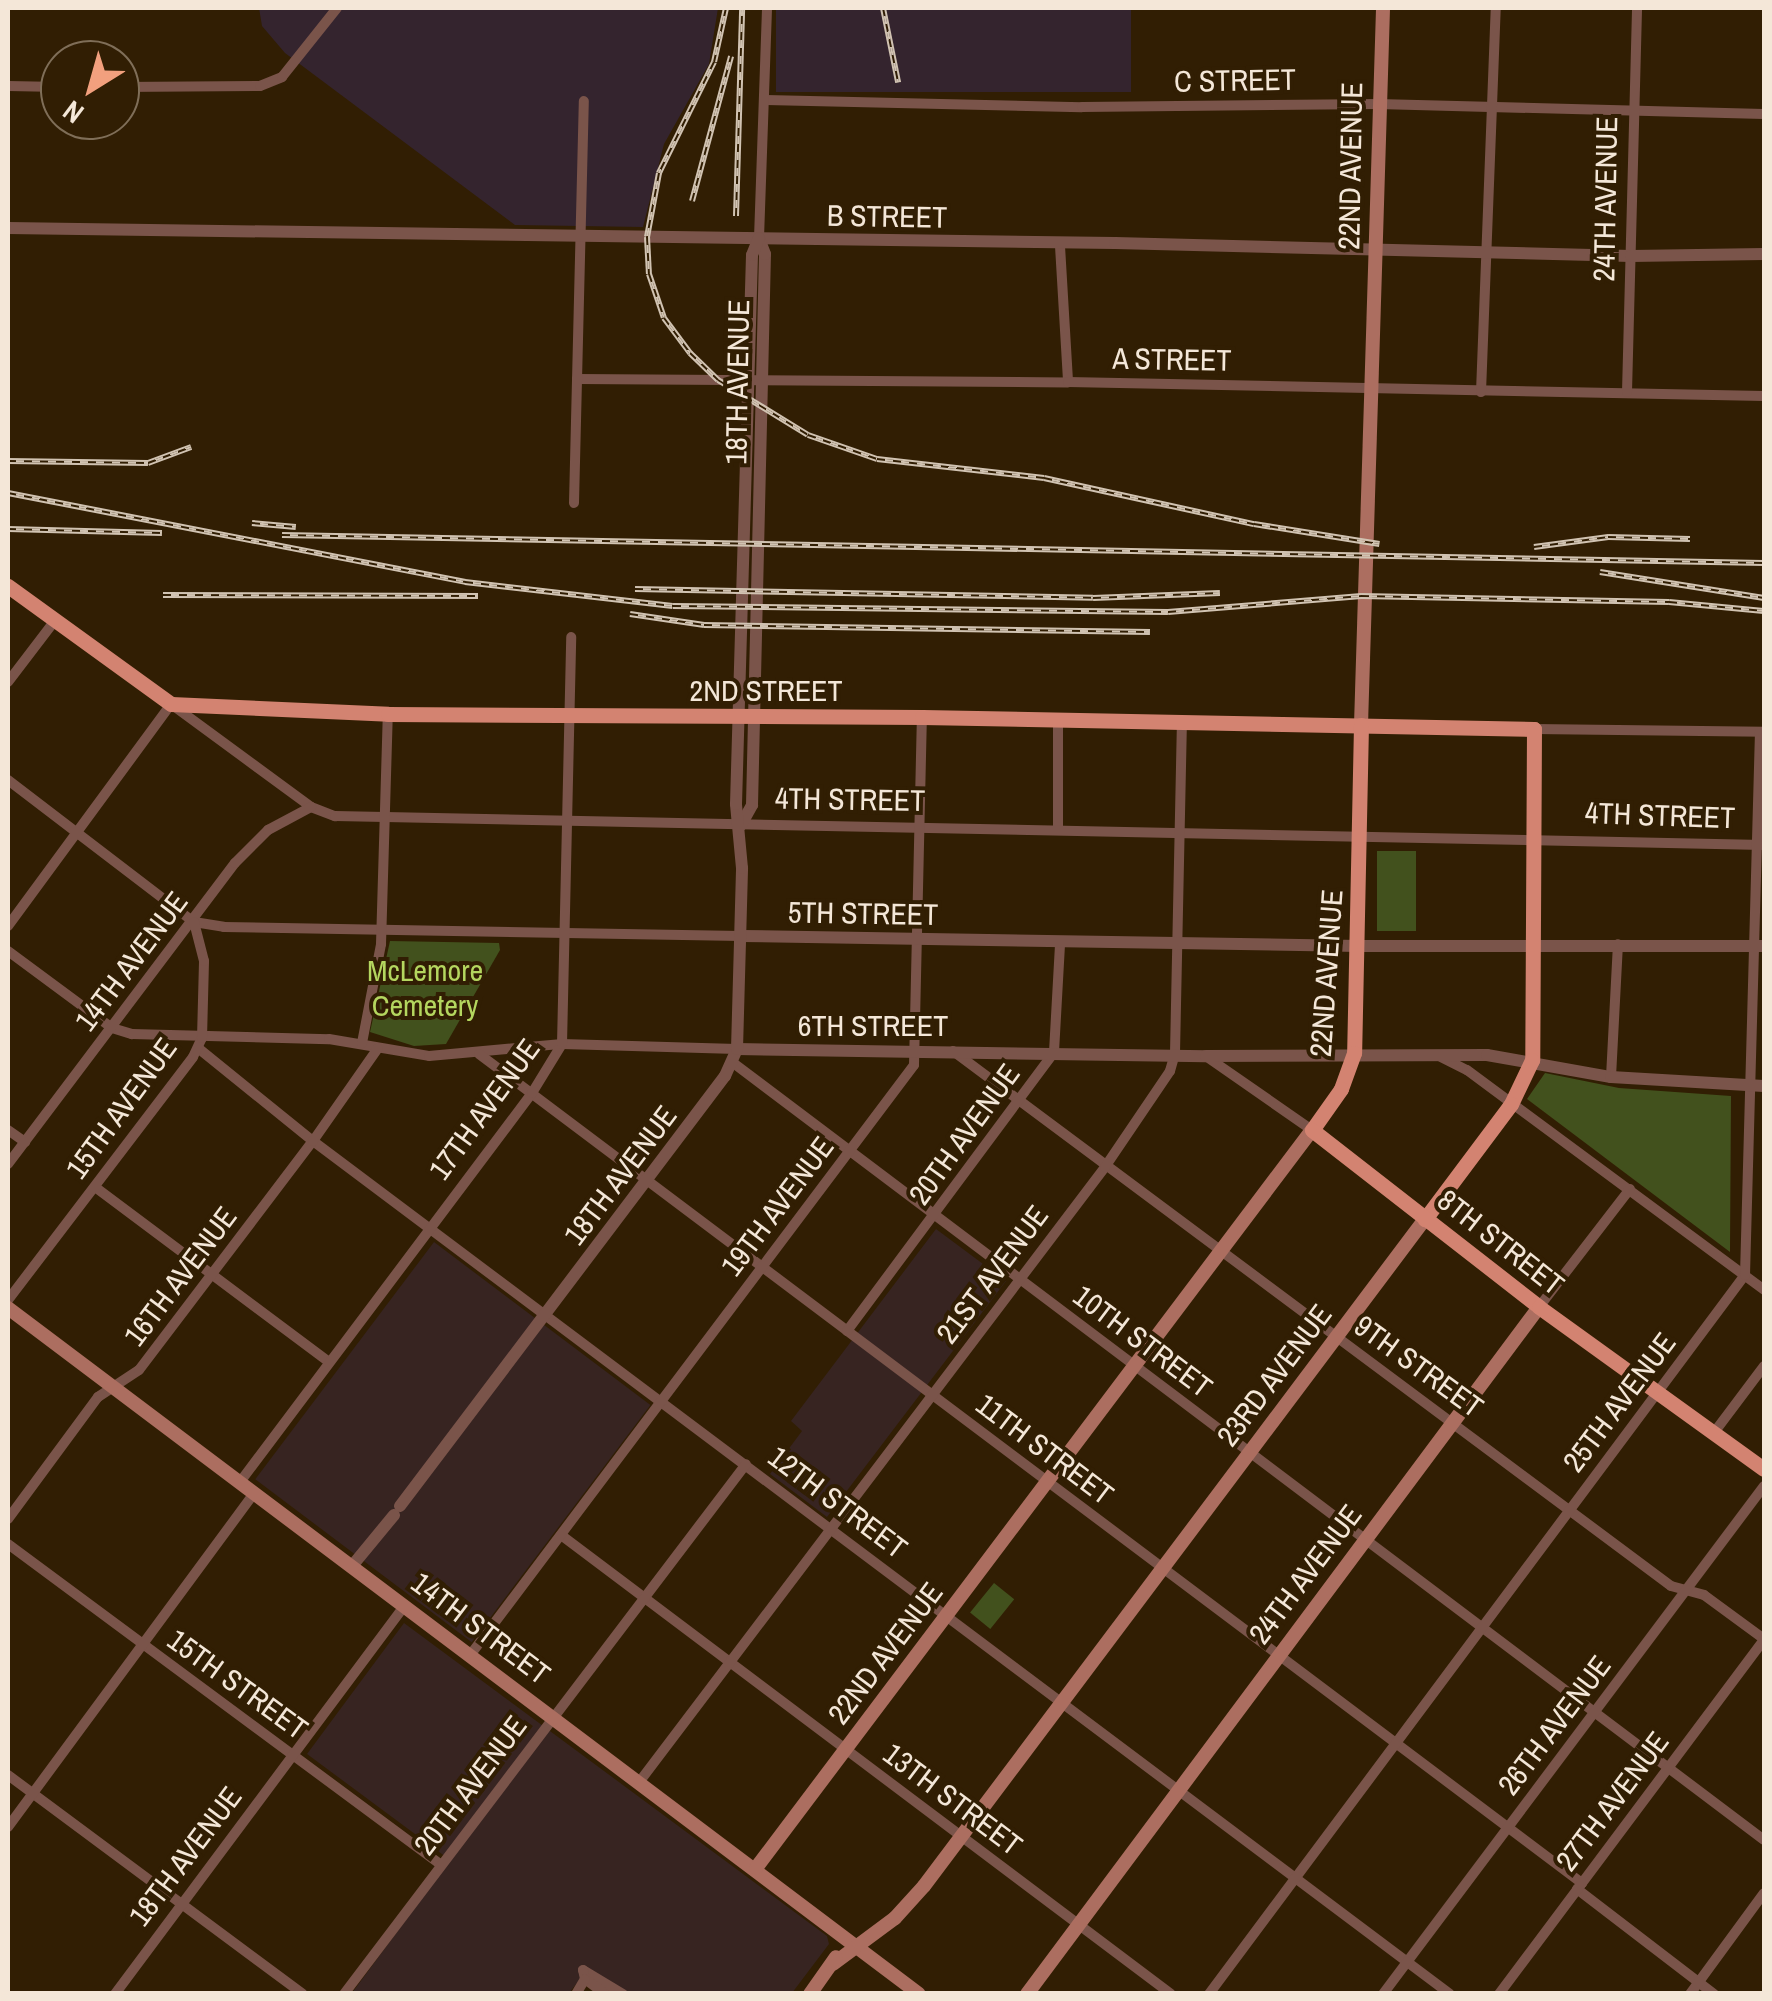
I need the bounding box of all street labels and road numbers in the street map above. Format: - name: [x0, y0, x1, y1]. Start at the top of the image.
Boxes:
- street label: C STREET: [1174, 61, 1296, 99]
- street label: 22ND AVENUE: [1331, 81, 1369, 251]
- street label: 24TH AVENUE: [1586, 116, 1624, 282]
- street label: B STREET: [827, 197, 947, 235]
- street label: 18TH AVENUE: [718, 299, 756, 465]
- street label: A STREET: [1112, 340, 1232, 378]
- street label: 2ND STREET: [689, 672, 843, 708]
- street label: 4TH STREET: [775, 780, 925, 818]
- street label: 4TH STREET: [1584, 794, 1736, 836]
- street label: 14TH AVENUE: [67, 884, 195, 1038]
- street label: 22ND AVENUE: [1302, 887, 1350, 1059]
- street label: 5TH STREET: [788, 894, 938, 932]
- street label: 6TH STREET: [798, 1007, 948, 1043]
- street label: 15TH AVENUE: [58, 1030, 184, 1186]
- street label: 17TH AVENUE: [421, 1031, 547, 1187]
- street label: 20TH AVENUE: [901, 1056, 1027, 1212]
- street label: 18TH AVENUE: [556, 1098, 684, 1252]
- street label: 19TH AVENUE: [713, 1129, 841, 1283]
- street label: 8TH STREET: [1431, 1182, 1571, 1302]
- street label: 21ST AVENUE: [928, 1197, 1056, 1351]
- street label: 16TH AVENUE: [116, 1199, 244, 1353]
- street label: 10TH STREET: [1067, 1277, 1219, 1405]
- street label: 23RD AVENUE: [1209, 1297, 1339, 1453]
- street label: 9TH STREET: [1348, 1307, 1490, 1425]
- street label: 25TH AVENUE: [1555, 1325, 1683, 1479]
- street label: 11TH STREET: [969, 1386, 1121, 1512]
- street label: 12TH STREET: [762, 1438, 914, 1566]
- street label: 24TH AVENUE: [1241, 1497, 1369, 1651]
- street label: 14TH STREET: [405, 1564, 557, 1692]
- street label: 22ND AVENUE: [820, 1575, 950, 1731]
- street label: 15TH STREET: [161, 1621, 315, 1747]
- street label: 26TH AVENUE: [1490, 1648, 1618, 1802]
- street label: 20TH AVENUE: [406, 1708, 534, 1862]
- street label: 27TH AVENUE: [1548, 1724, 1676, 1878]
- street label: 13TH STREET: [877, 1735, 1029, 1863]
- street label: 18TH AVENUE: [121, 1779, 249, 1933]

